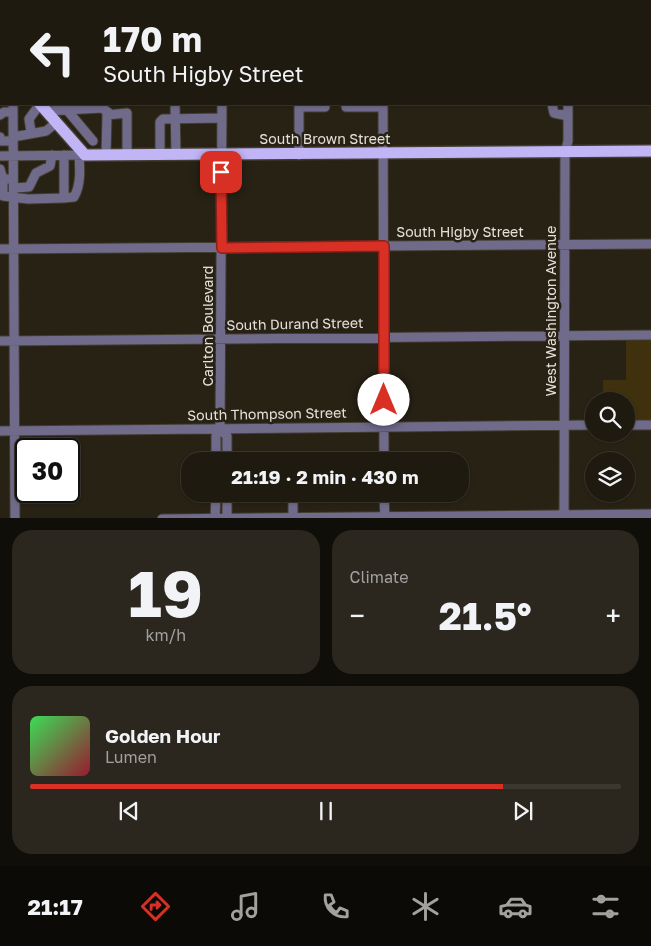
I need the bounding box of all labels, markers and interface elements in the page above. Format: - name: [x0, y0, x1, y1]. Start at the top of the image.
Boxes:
- text: 170 m: [103, 18, 202, 60]
- icon: left: [20, 20, 85, 85]
- text: South Higby Street: [103, 60, 304, 87]
- street label: South Brown Street: [259, 130, 391, 147]
- pin: [200, 151, 242, 193]
- icon: arrive: [207, 158, 235, 186]
- street label: South Higby Street: [396, 223, 524, 240]
- street label: West Washington Avenue: [542, 226, 559, 396]
- street label: Carlton Boulevard: [199, 266, 216, 386]
- street label: South Durand Street: [226, 314, 364, 333]
- position arrow: [357, 373, 409, 425]
- map controls: [585, 392, 635, 502]
- button: search: [585, 392, 635, 442]
- street label: South Thompson Street: [187, 404, 347, 423]
- speed limit sign: 30: [15, 438, 80, 503]
- button: layers: [585, 452, 635, 502]
- text: 21:19 · 2 min · 430 m: [231, 465, 419, 488]
- text: 19: [128, 553, 203, 631]
- text: Climate: [350, 567, 409, 587]
- text: 21.5°: [439, 593, 532, 638]
- text: −: [350, 599, 365, 632]
- text: +: [606, 599, 621, 632]
- text: km/h: [145, 625, 186, 645]
- text: Golden Hour: [105, 724, 220, 747]
- text: Lumen: [105, 747, 157, 767]
- icon: previous: [115, 797, 143, 825]
- icon: pause: [312, 797, 340, 825]
- icon: next: [509, 797, 537, 825]
- icon: directions: [138, 889, 173, 924]
- icon: music: [228, 889, 263, 924]
- icon: phone: [318, 889, 353, 924]
- icon: climate: [408, 889, 443, 924]
- icon: car: [498, 889, 533, 924]
- icon: filters: [588, 889, 623, 924]
- text: 21:17: [28, 893, 83, 920]

